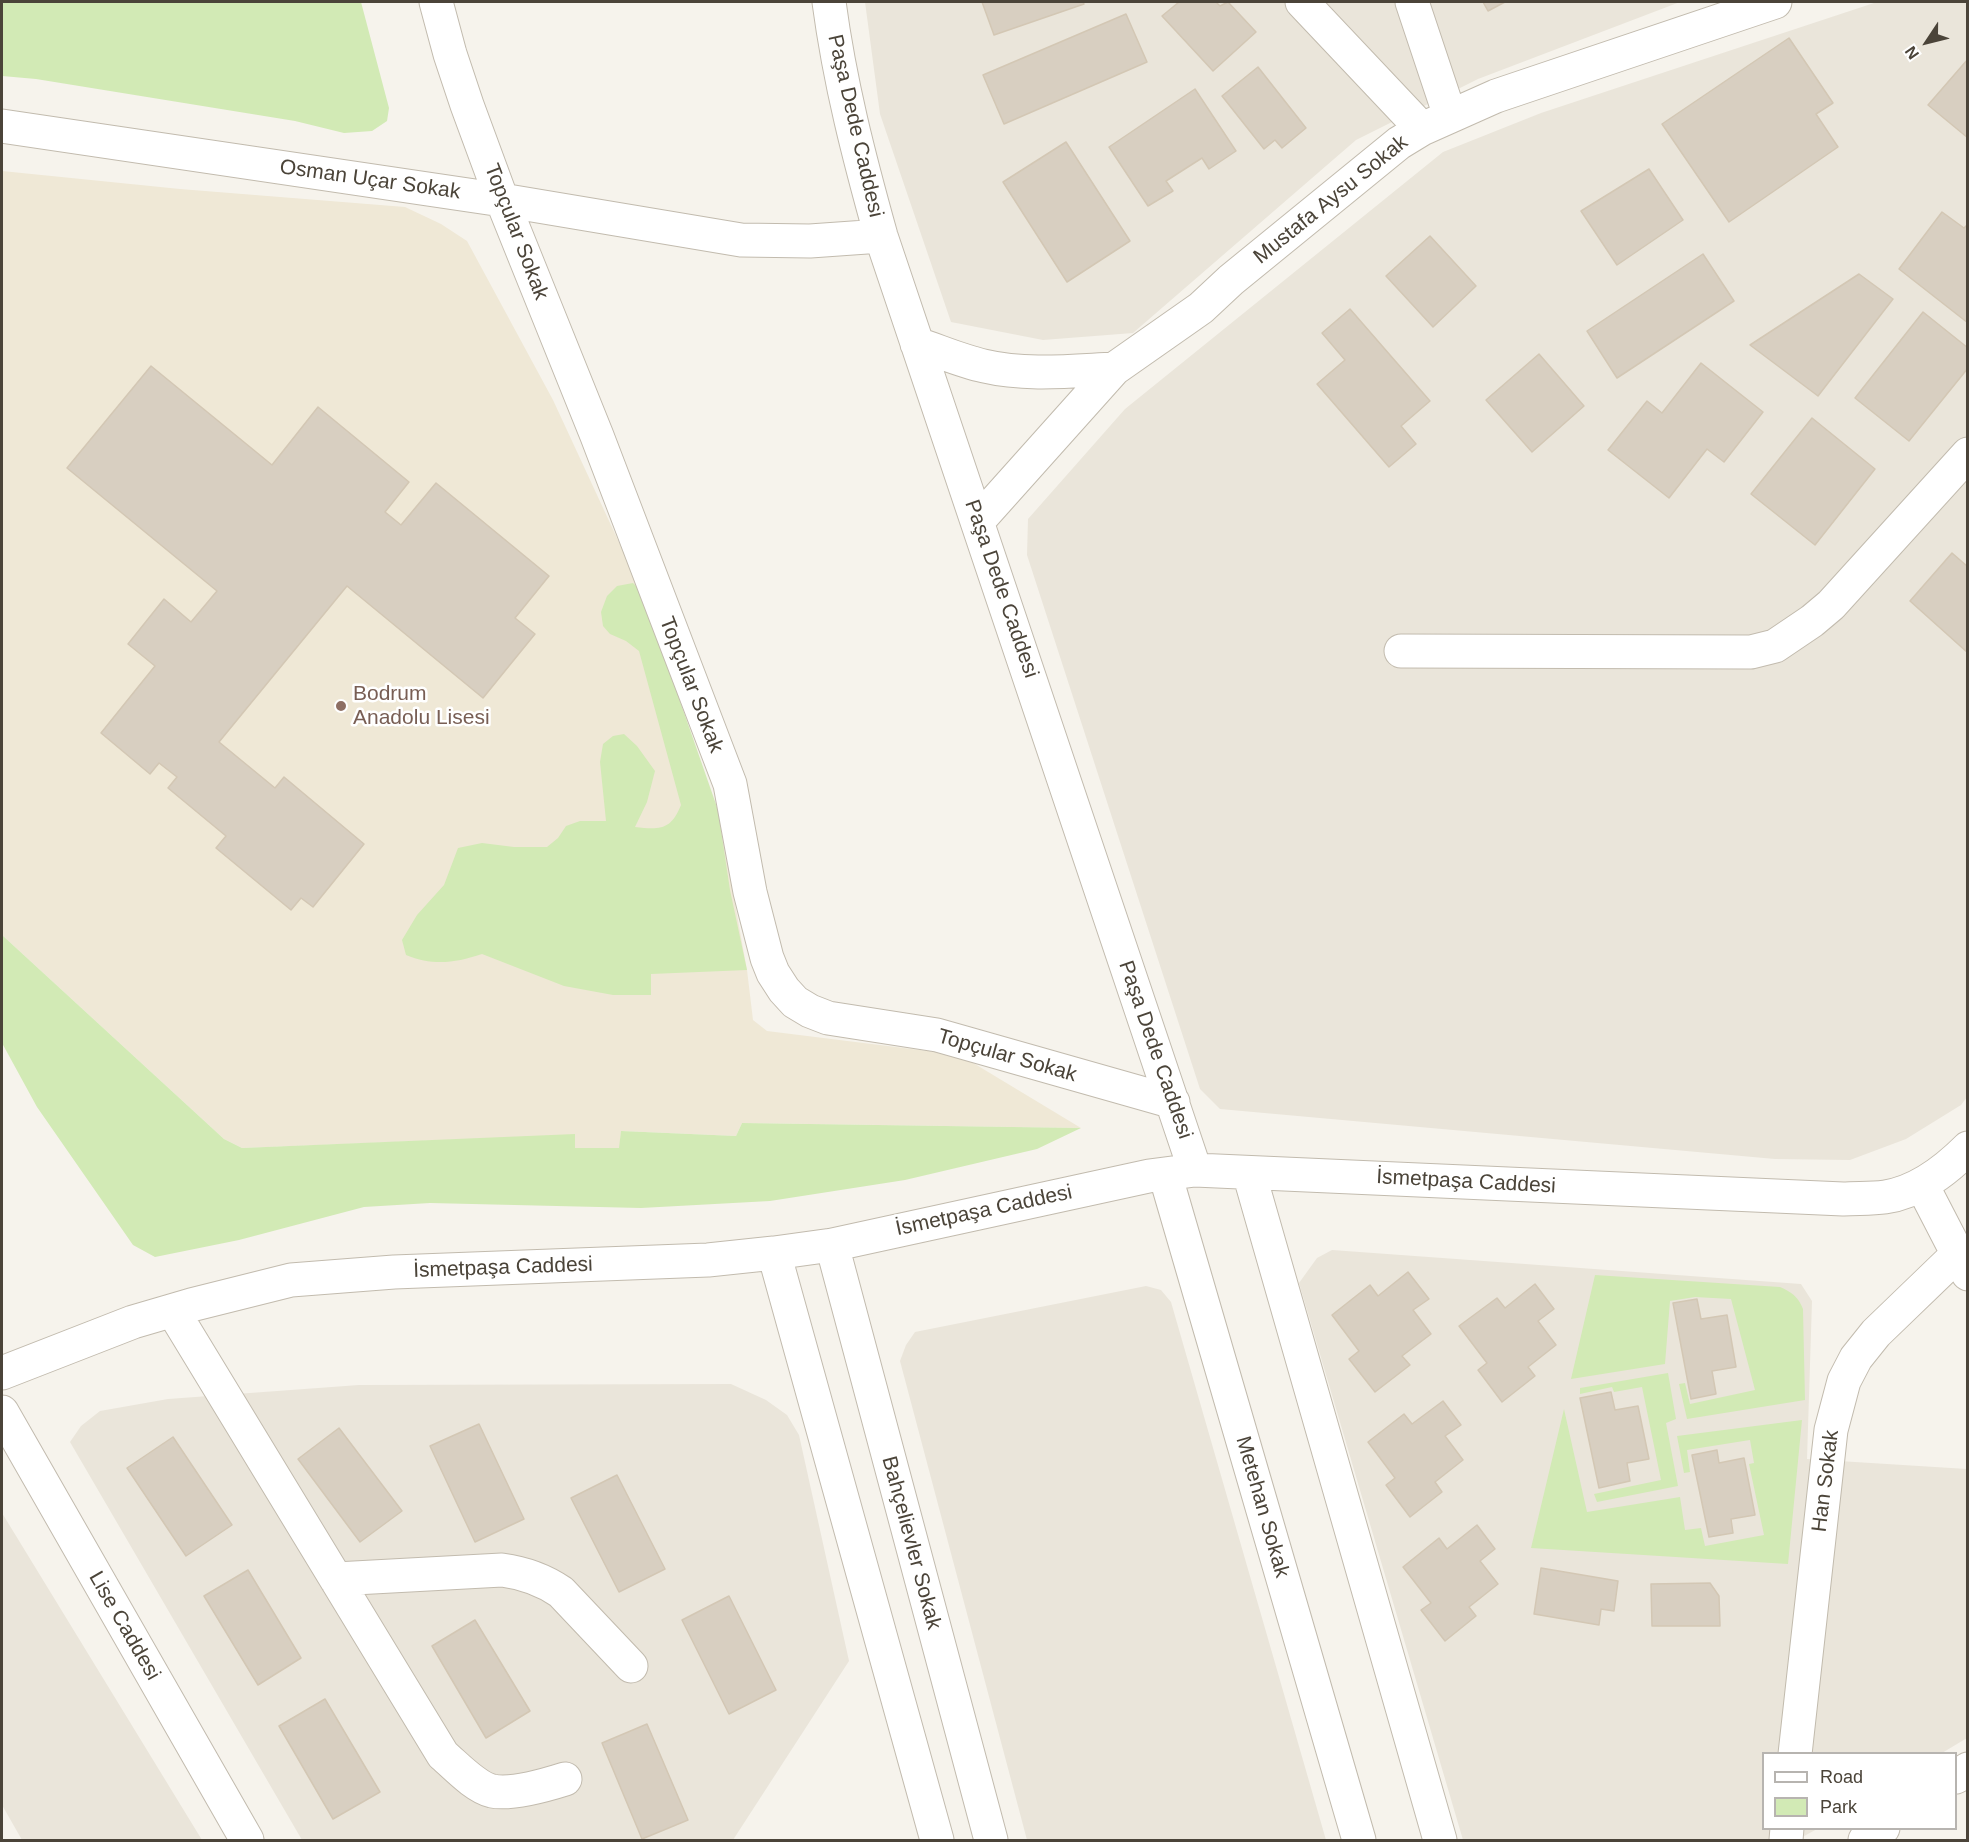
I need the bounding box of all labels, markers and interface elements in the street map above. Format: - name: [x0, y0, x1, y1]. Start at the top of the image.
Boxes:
- north arrow: [1897, 12, 1957, 72]
- street label: Paşa Dede Caddesi: [822, 32, 888, 220]
- text: N: [1902, 43, 1922, 62]
- street label: Mustafa Aysu Sokak: [1249, 130, 1413, 270]
- street label: Osman Uçar Sokak: [278, 155, 462, 205]
- street label: Topçular Sokak: [479, 160, 553, 304]
- street label: Paşa Dede Caddesi: [959, 497, 1043, 681]
- street label: Topçular Sokak: [654, 613, 728, 757]
- place label: Bodrum Anadolu Lisesi: [353, 681, 490, 731]
- marker: Bodrum Anadolu Lisesi: [334, 699, 348, 713]
- street label: Paşa Dede Caddesi: [1113, 958, 1197, 1142]
- street label: Topçular Sokak: [935, 1024, 1079, 1088]
- street label: İsmetpaşa Caddesi: [1376, 1165, 1556, 1199]
- street label: İsmetpaşa Caddesi: [893, 1180, 1075, 1242]
- street label: İsmetpaşa Caddesi: [413, 1252, 593, 1284]
- street label: Han Sokak: [1807, 1428, 1845, 1534]
- street label: Metehan Sokak: [1230, 1433, 1294, 1581]
- street label: Bahçelievler Sokak: [876, 1453, 946, 1633]
- street label: Lise Caddesi: [83, 1567, 165, 1685]
- legend: [1762, 1752, 1957, 1830]
- text: Road: [1820, 1767, 1863, 1787]
- text: Park: [1820, 1797, 1857, 1817]

